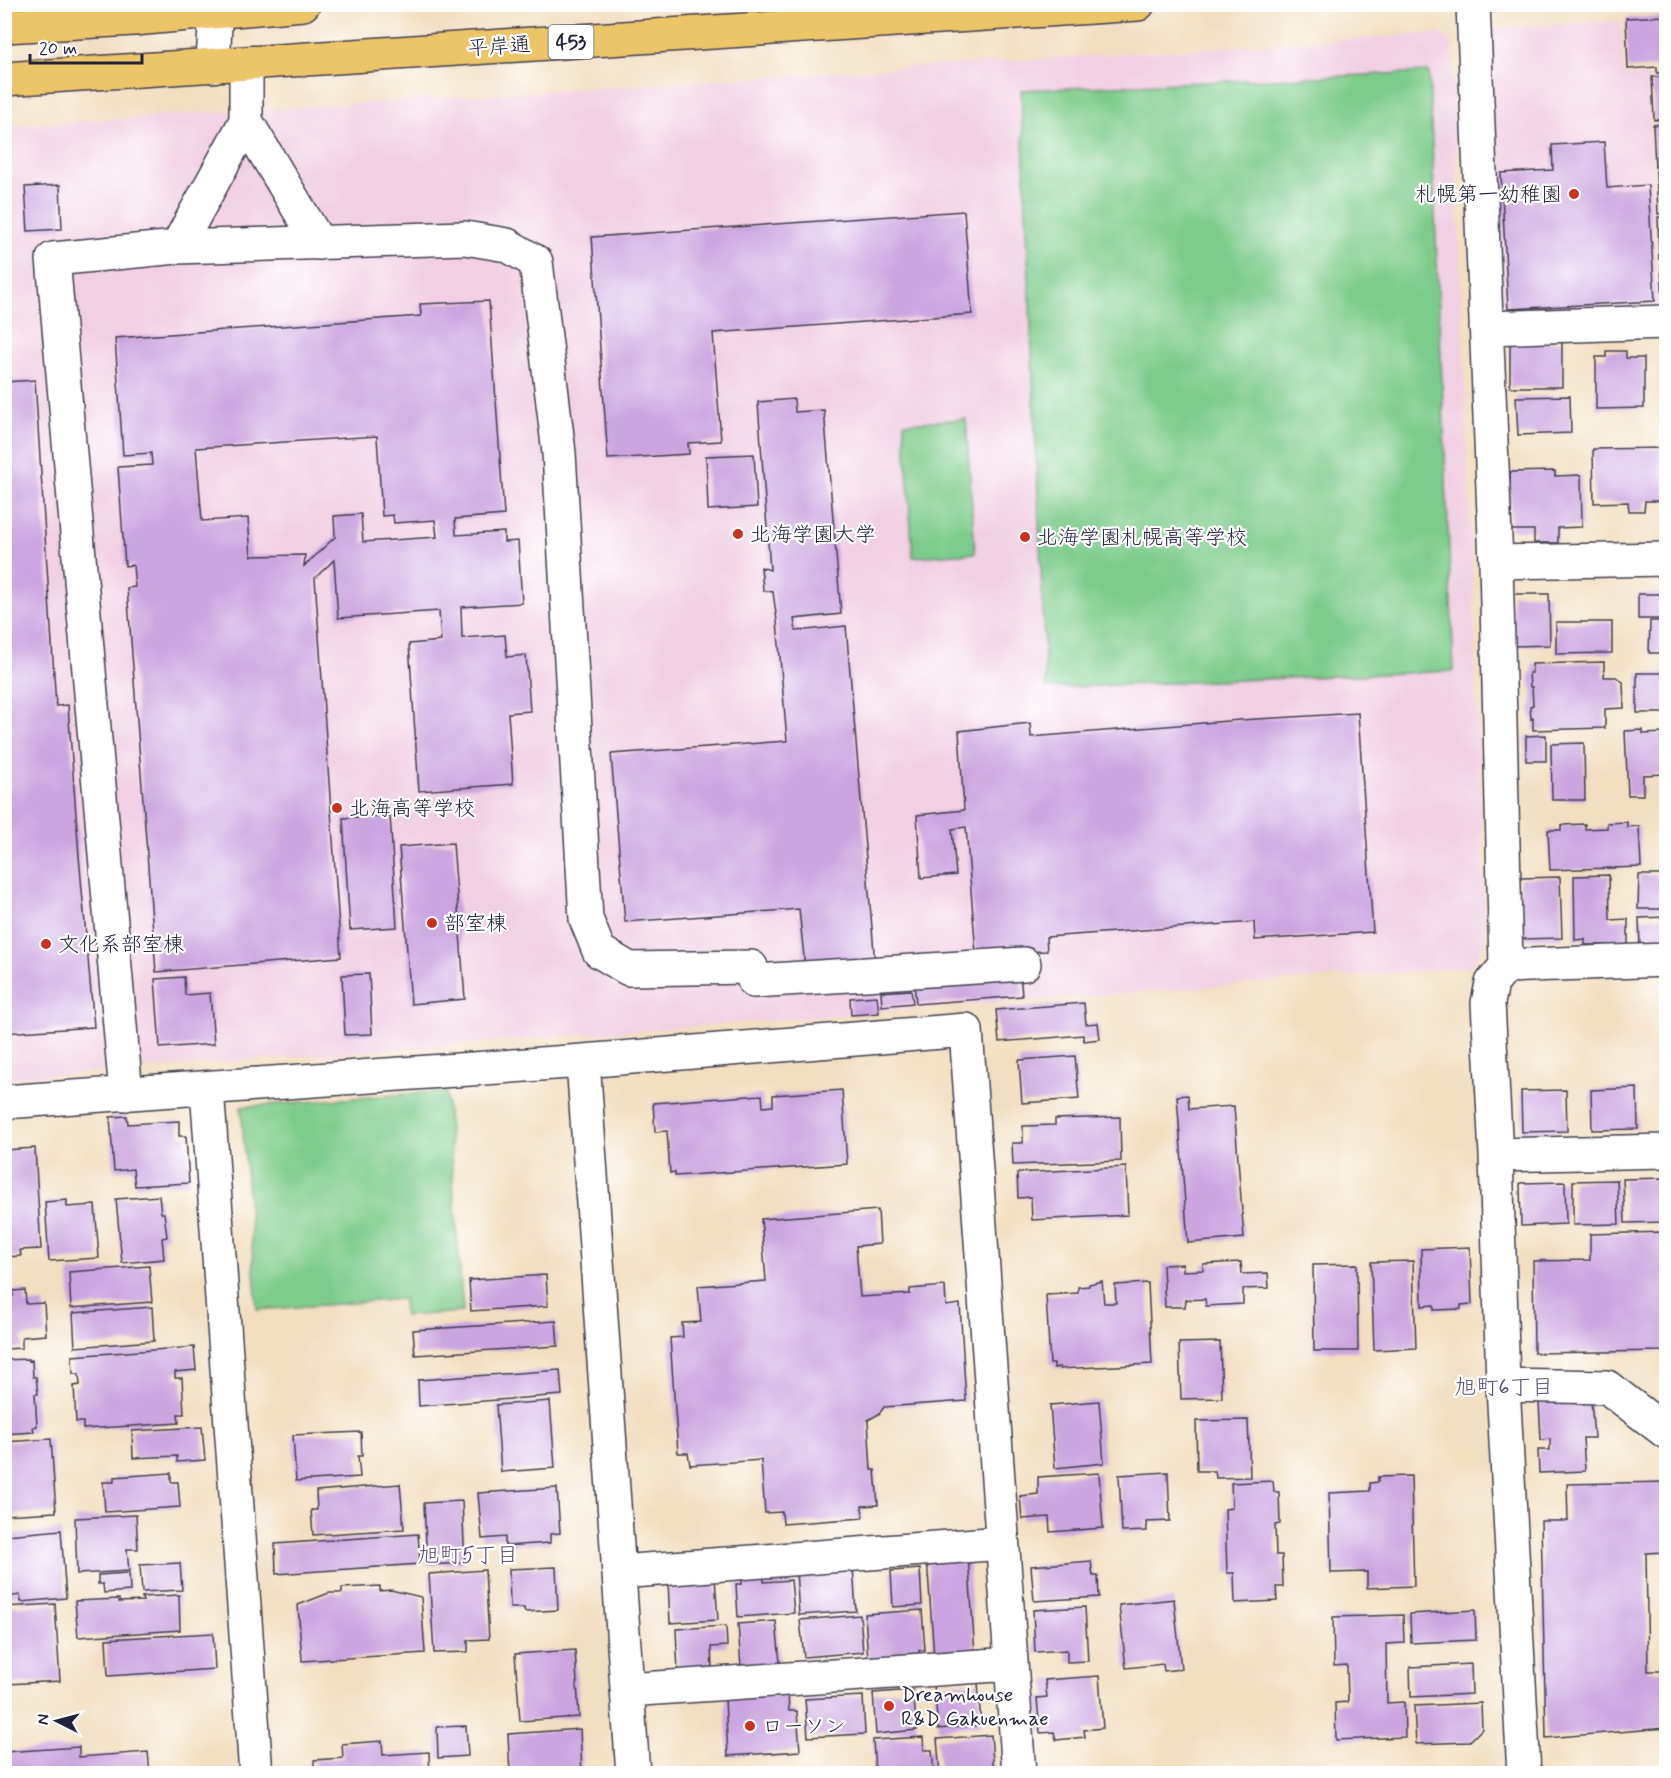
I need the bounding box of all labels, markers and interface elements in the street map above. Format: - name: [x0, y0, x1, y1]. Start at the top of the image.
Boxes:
- road number: 453: [548, 25, 594, 59]
- scale bar: [30, 27, 142, 65]
- street label: 平岸通: [467, 31, 531, 63]
- text: 20 m: [39, 37, 77, 61]
- place label: 札幌第一幼稚園: [1415, 181, 1562, 209]
- marker: 札幌第一幼稚園: [1567, 187, 1581, 201]
- place label: 北海学園大学: [750, 521, 876, 549]
- place label: 北海学園札幌高等学校: [1037, 524, 1247, 552]
- marker: 北海学園大学: [731, 527, 745, 541]
- marker: 北海学園札幌高等学校: [1018, 530, 1032, 544]
- place label: 北海高等学校: [349, 795, 475, 823]
- marker: 北海高等学校: [330, 801, 344, 815]
- place label: 部室棟: [444, 910, 507, 938]
- marker: 部室棟: [425, 916, 439, 930]
- place label: 文化系部室棟: [58, 931, 184, 959]
- marker: 文化系部室棟: [39, 937, 53, 951]
- district label: 旭町6丁目: [1454, 1374, 1554, 1402]
- district label: 旭町5丁目: [417, 1542, 519, 1570]
- place label: Dreamhouse R&D Gakuenmae: [901, 1681, 1049, 1733]
- north arrow: [27, 1691, 87, 1751]
- marker: Dreamhouse R&D Gakuenmae: [882, 1699, 896, 1713]
- text: N: [33, 1713, 55, 1726]
- place label: ローソン: [762, 1713, 846, 1741]
- marker: ローソン: [743, 1719, 757, 1733]

